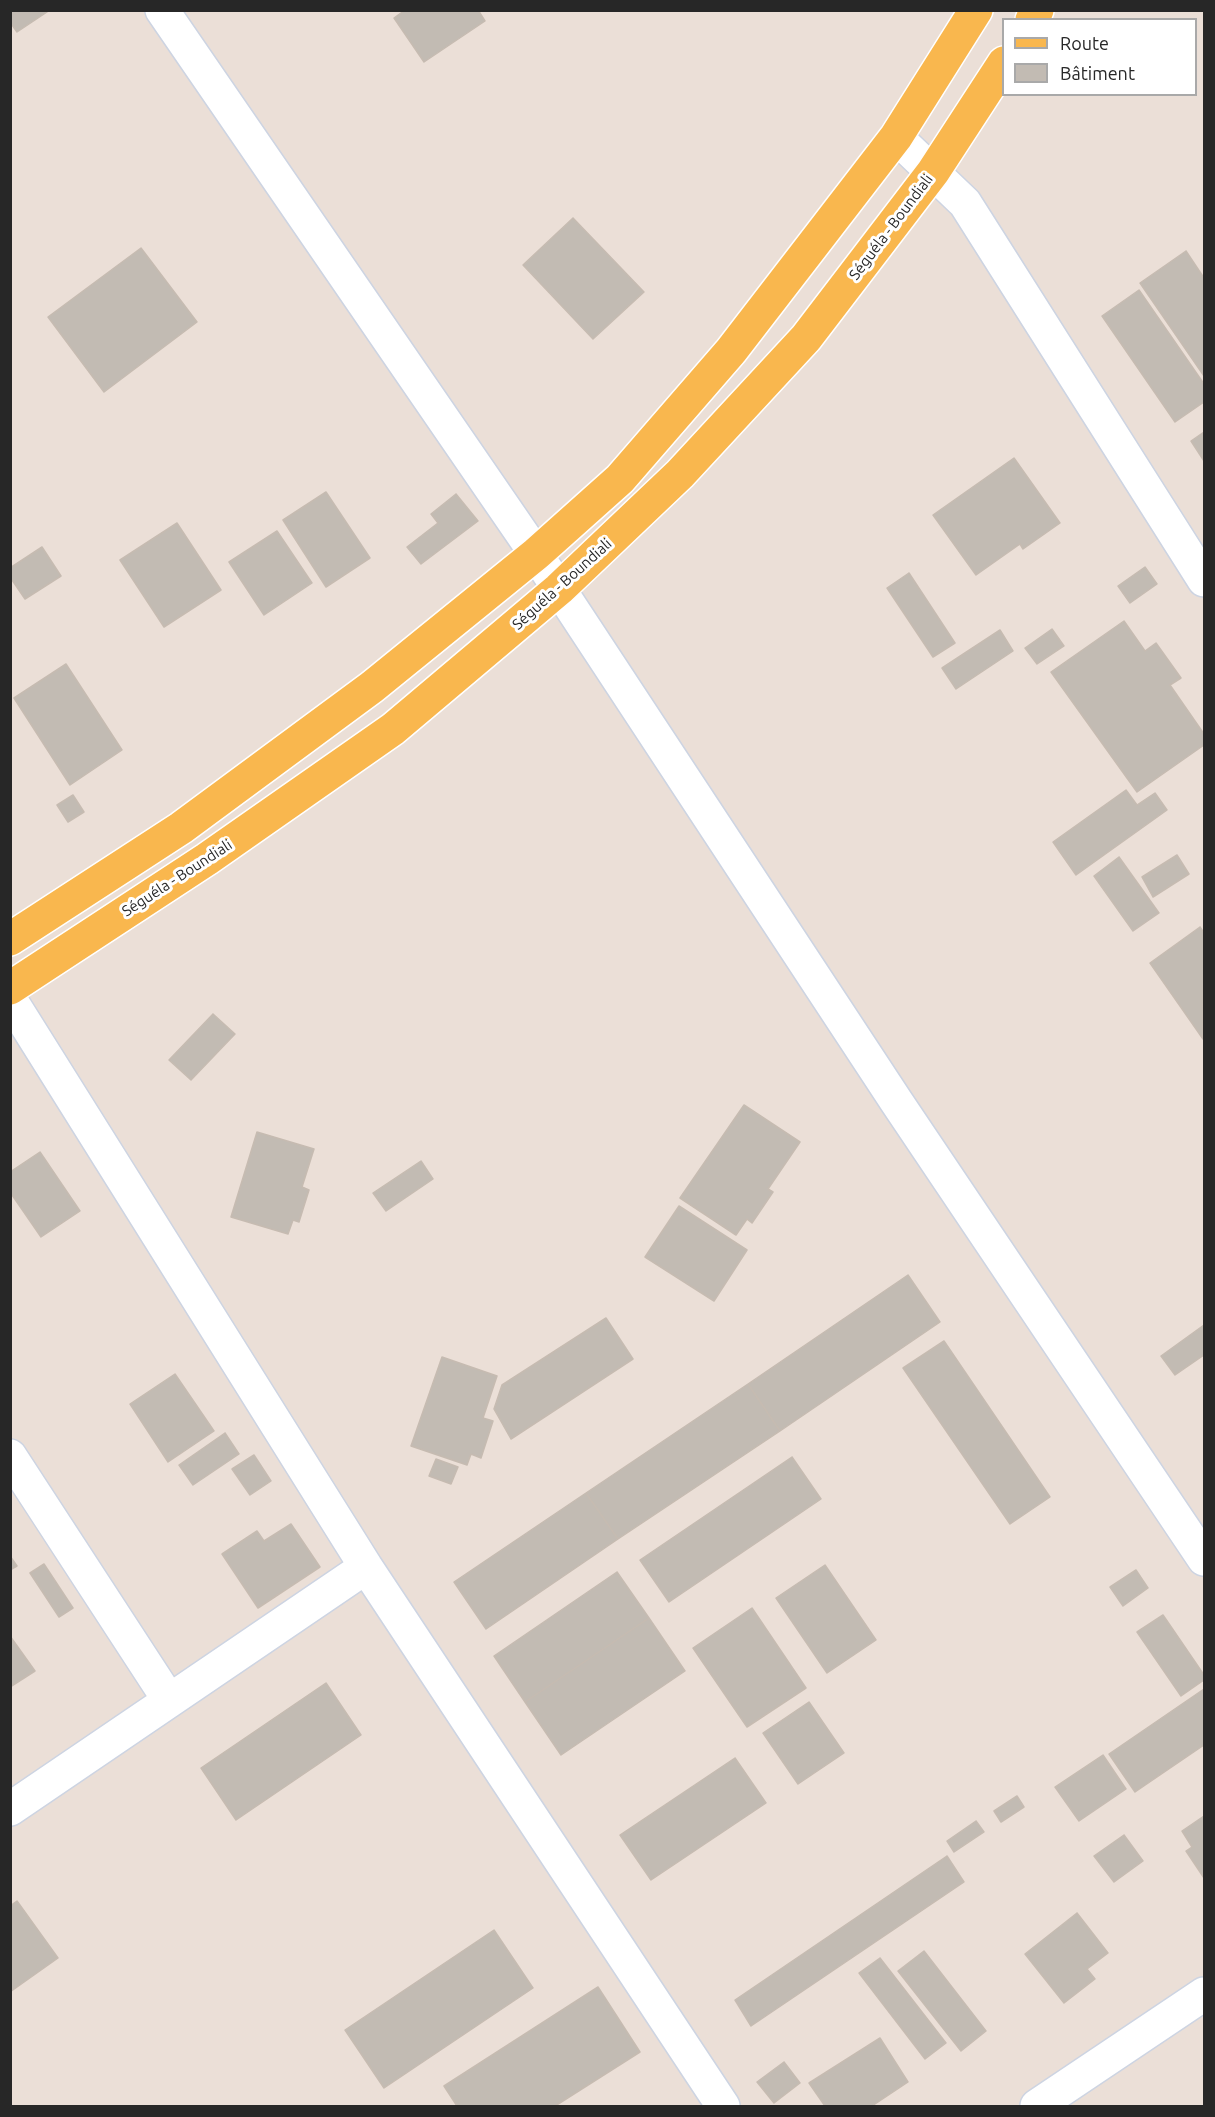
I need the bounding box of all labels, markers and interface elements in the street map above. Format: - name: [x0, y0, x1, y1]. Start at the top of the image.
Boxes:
- legend: [1002, 18, 1197, 96]
- text: Route: [1060, 33, 1109, 53]
- text: Bâtiment: [1060, 63, 1135, 83]
- street label: Séguéla - Boundiali: [845, 171, 937, 283]
- street label: Séguéla - Boundiali: [509, 535, 615, 633]
- street label: Séguéla - Boundiali: [119, 836, 235, 920]

